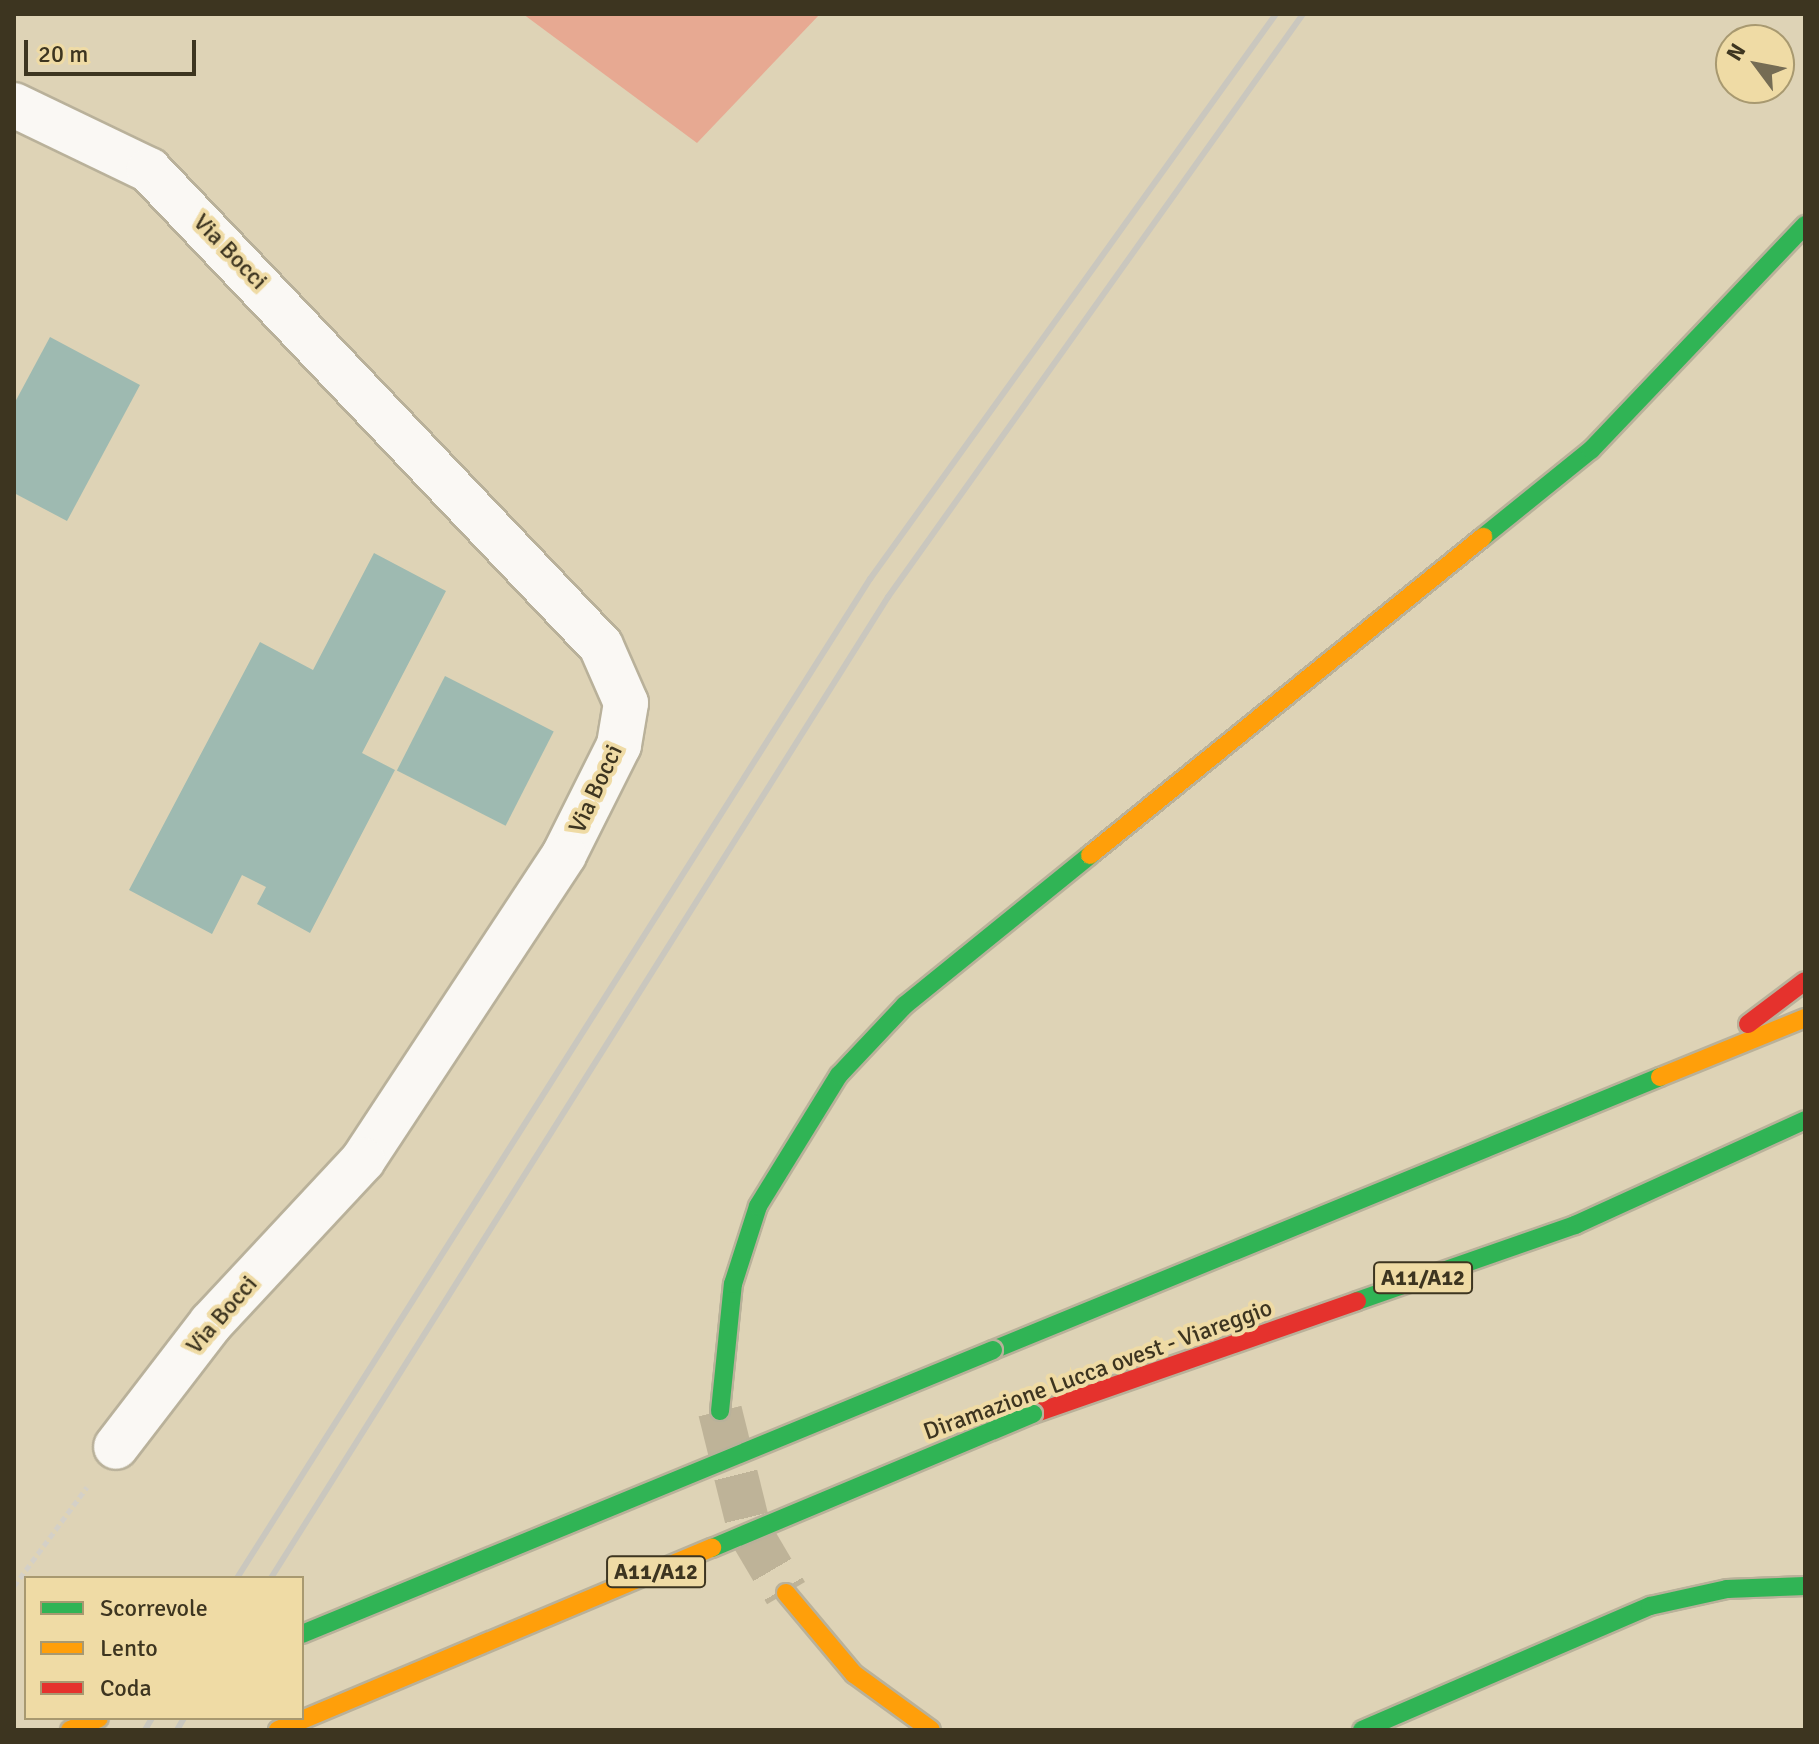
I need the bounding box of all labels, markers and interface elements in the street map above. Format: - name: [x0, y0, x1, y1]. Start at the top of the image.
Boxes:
- scale bar: [28, 24, 200, 74]
- north arrow: [1715, 24, 1795, 104]
- text: N: [1720, 38, 1751, 66]
- text: 20 m: [38, 39, 88, 69]
- street label: Via Bocci: [187, 208, 273, 296]
- street label: Via Bocci: [563, 740, 629, 838]
- road number: A11/A12: [1373, 1260, 1473, 1296]
- street label: Via Bocci: [180, 1270, 264, 1360]
- street label: Diramazione Lucca ovest - Viareggio: [920, 1293, 1276, 1447]
- road number: A11/A12: [606, 1554, 706, 1590]
- legend: [24, 1576, 304, 1720]
- text: Scorrevole: [100, 1593, 208, 1623]
- text: Lento: [100, 1633, 158, 1663]
- text: Coda: [100, 1673, 152, 1703]

